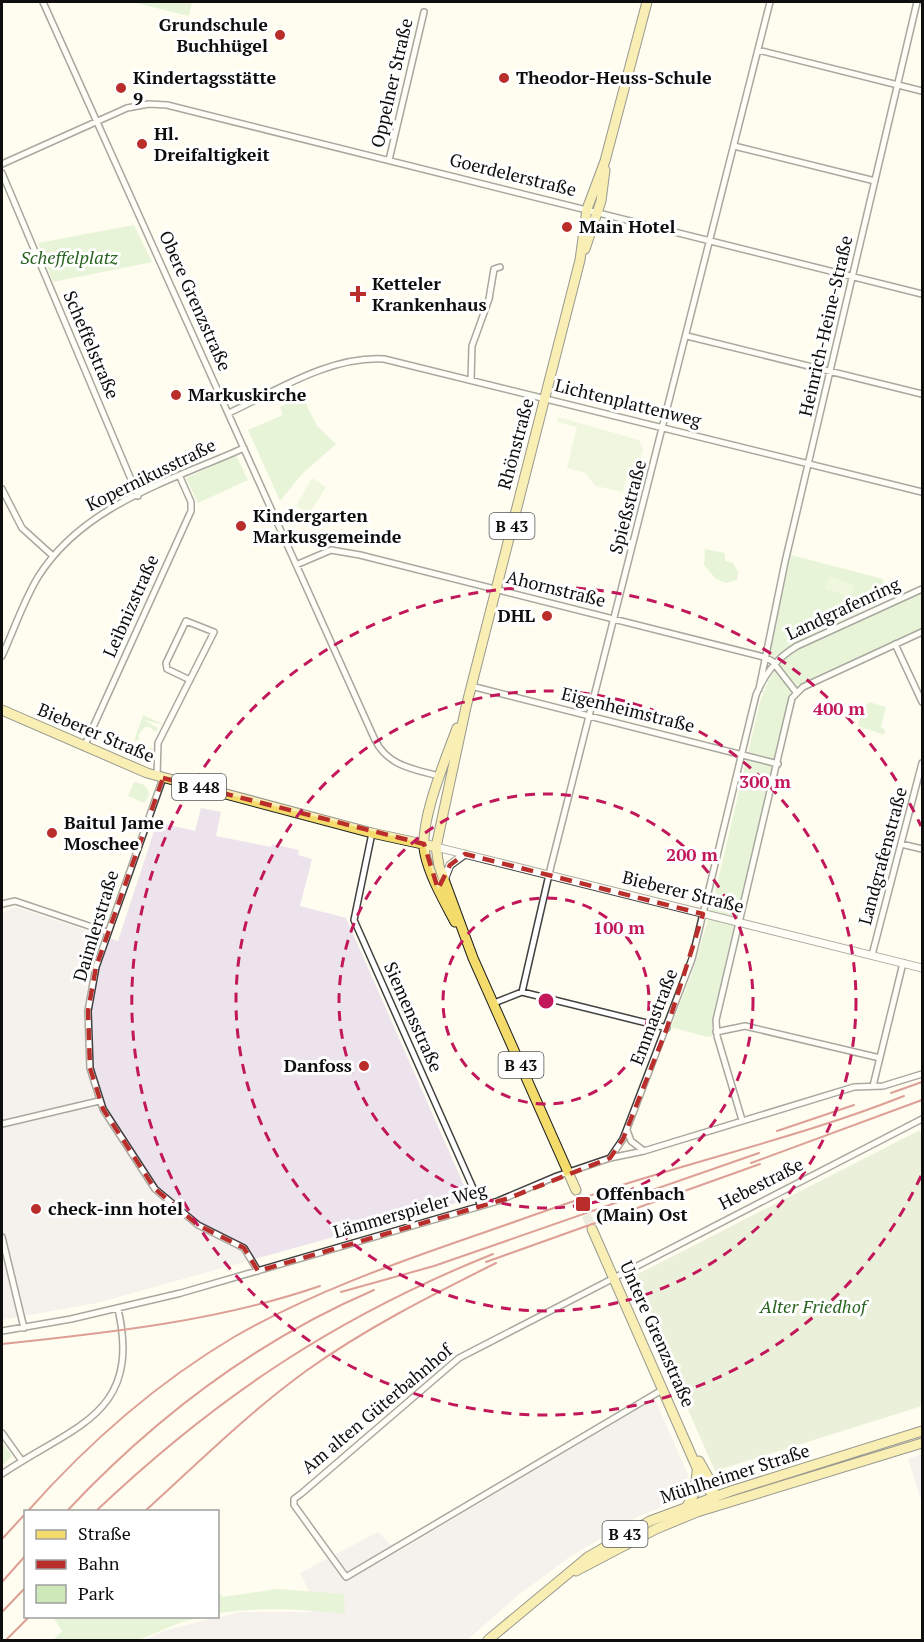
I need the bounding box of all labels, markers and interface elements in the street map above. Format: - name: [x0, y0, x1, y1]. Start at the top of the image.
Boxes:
- place label: Grundschule Buchhügel: [159, 12, 268, 57]
- street label: Oppelner Straße: [364, 16, 418, 150]
- marker: Grundschule Buchhügel: [273, 28, 287, 42]
- place label: Kindertagsstätte 9: [133, 65, 277, 110]
- place label: Theodor-Heuss-Schule: [516, 65, 712, 89]
- marker: Theodor-Heuss-Schule: [497, 71, 511, 85]
- marker: Kindertagsstätte 9: [114, 81, 128, 95]
- place label: Hl. Dreifaltigkeit: [154, 121, 270, 166]
- marker: Hl. Dreifaltigkeit: [135, 137, 149, 151]
- street label: Goerdelerstraße: [447, 147, 579, 201]
- place label: Main Hotel: [579, 214, 675, 238]
- marker: Main Hotel: [560, 220, 574, 234]
- street label: Obere Grenzstraße: [154, 227, 238, 375]
- street label: Heinrich-Heine-Straße: [793, 233, 858, 419]
- park label: Scheffelplatz: [20, 245, 119, 269]
- place label: Ketteler Krankenhaus: [372, 271, 487, 316]
- marker: Ketteler Krankenhaus: [349, 285, 367, 303]
- street label: Scheffelstraße: [58, 287, 125, 402]
- street label: Lichtenplattenweg: [553, 372, 704, 432]
- place label: Markuskirche: [188, 382, 307, 406]
- marker: Markuskirche: [169, 388, 183, 402]
- street label: Rhönstraße: [491, 395, 539, 492]
- street label: Kopernikusstraße: [82, 432, 219, 516]
- street label: Spießstraße: [603, 457, 651, 557]
- place label: Kindergarten Markusgemeinde: [253, 503, 402, 548]
- road number: B 43: [490, 513, 534, 539]
- marker: Kindergarten Markusgemeinde: [234, 519, 248, 533]
- street label: Leibnizstraße: [97, 550, 163, 661]
- street label: Ahornstraße: [504, 564, 608, 612]
- street label: Landgrafenring: [782, 571, 904, 645]
- place label: DHL: [497, 603, 535, 627]
- marker: DHL: [540, 609, 554, 623]
- street label: Eigenheimstraße: [559, 681, 697, 737]
- text: 400 m: [813, 696, 865, 720]
- street label: Bieberer Straße: [34, 697, 158, 767]
- text: 300 m: [739, 769, 791, 793]
- road number: B 448: [172, 774, 226, 800]
- street label: Landgrafenstraße: [852, 784, 912, 927]
- place label: Baitul Jame Moschee: [64, 810, 164, 855]
- marker: Baitul Jame Moschee: [45, 826, 59, 840]
- text: 200 m: [666, 842, 718, 866]
- street label: Bieberer Straße: [620, 864, 747, 918]
- street label: Daimlerstraße: [67, 867, 123, 984]
- text: 100 m: [593, 915, 645, 939]
- street label: Siemensstraße: [379, 958, 449, 1075]
- street label: Emmastraße: [624, 965, 682, 1068]
- centre of rings: [536, 991, 556, 1011]
- road number: B 43: [498, 1052, 544, 1078]
- place label: Danfoss: [284, 1053, 352, 1077]
- marker: Danfoss: [357, 1059, 371, 1073]
- street label: Hebestraße: [714, 1152, 807, 1215]
- street label: Lämmerspieler Weg: [330, 1177, 490, 1243]
- place label: Offenbach (Main) Ost: [596, 1181, 688, 1226]
- marker: Offenbach (Main) Ost: [574, 1195, 592, 1213]
- place label: check-inn hotel: [48, 1196, 183, 1220]
- marker: check-inn hotel: [29, 1202, 43, 1216]
- street label: Untere Grenzstraße: [615, 1257, 701, 1411]
- park label: Alter Friedhof: [759, 1294, 870, 1318]
- street label: Am alten Güterbahnhof: [296, 1337, 458, 1478]
- street label: Mühlheimer Straße: [657, 1438, 812, 1509]
- legend: [24, 1510, 219, 1618]
- text: Straße: [78, 1521, 131, 1545]
- road number: B 43: [602, 1521, 648, 1547]
- text: Bahn: [78, 1551, 120, 1575]
- text: Park: [78, 1581, 115, 1605]

